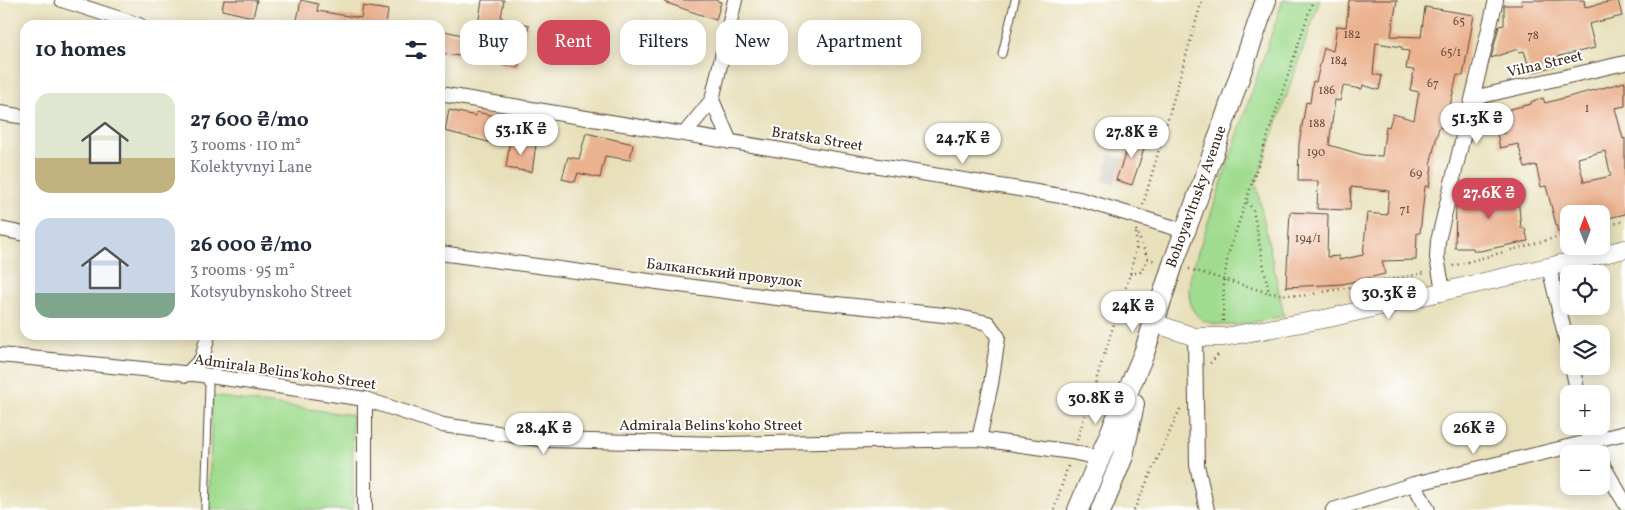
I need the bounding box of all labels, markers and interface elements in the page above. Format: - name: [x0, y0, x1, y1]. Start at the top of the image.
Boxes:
- house number: 65: [1453, 14, 1465, 30]
- chip: Buy: [460, 20, 527, 65]
- chip: Rent: [537, 20, 610, 65]
- chip: Filters: [620, 20, 706, 65]
- chip: New: [716, 20, 788, 65]
- chip: Apartment: [798, 20, 921, 65]
- house number: 182: [1343, 27, 1361, 43]
- house number: 78: [1527, 28, 1539, 44]
- text: 10 homes: [35, 36, 126, 65]
- icon: filters: [402, 36, 430, 64]
- house number: 65/1: [1441, 45, 1461, 61]
- street label: Vilna Street: [1505, 46, 1585, 84]
- house number: 184: [1330, 53, 1348, 69]
- house number: 67: [1427, 76, 1439, 92]
- house number: 186: [1319, 83, 1335, 99]
- house number: 1: [1585, 101, 1589, 117]
- pin: 51.3K ₴: [1431, 102, 1523, 145]
- text: 27 600 ₴/mo: [190, 106, 309, 135]
- text: 51.3K ₴: [1451, 108, 1503, 130]
- icon: home: [75, 113, 135, 173]
- pin: 53.1K ₴: [475, 114, 567, 156]
- pin: 27.8K ₴: [1086, 116, 1178, 159]
- house number: 188: [1309, 116, 1325, 132]
- text: 53.1K ₴: [495, 119, 547, 141]
- street label: Bratska Street: [770, 122, 864, 158]
- pin: 24.7K ₴: [917, 122, 1009, 165]
- text: 27.8K ₴: [1106, 122, 1158, 144]
- street label: Bohoyavltnsky Avenue: [1161, 123, 1233, 271]
- text: 24.7K ₴: [936, 128, 990, 150]
- text: 3 rooms · 110 m²: [190, 135, 301, 157]
- house number: 190: [1307, 145, 1325, 161]
- text: Kolektyvnyi Lane: [190, 157, 312, 179]
- house number: 69: [1410, 166, 1422, 182]
- pin: 27.6K ₴: [1443, 178, 1535, 220]
- text: 27.6K ₴: [1463, 183, 1515, 205]
- house number: 71: [1400, 202, 1410, 218]
- north arrow: [1560, 205, 1610, 255]
- map controls: [1560, 205, 1610, 495]
- text: 26 000 ₴/mo: [190, 231, 312, 260]
- house number: 194/1: [1295, 231, 1321, 247]
- icon: home: [75, 238, 135, 298]
- street label: Балканський провулок: [645, 254, 803, 294]
- text: 3 rooms · 95 m²: [190, 260, 295, 282]
- button: locate: [1560, 265, 1610, 315]
- pin: 30.3K ₴: [1343, 278, 1435, 320]
- text: Kotsyubynskoho Street: [190, 282, 352, 304]
- text: 30.3K ₴: [1362, 283, 1417, 305]
- pin: 24K ₴: [1098, 290, 1168, 333]
- text: 24K ₴: [1112, 296, 1154, 318]
- button: layers: [1560, 325, 1610, 375]
- street label: Admirala Belins'koho Street: [193, 350, 377, 396]
- pin: 30.8K ₴: [1050, 382, 1142, 425]
- button: +: [1560, 385, 1610, 435]
- text: 30.8K ₴: [1068, 388, 1124, 410]
- pin: 28.4K ₴: [498, 412, 590, 455]
- pin: 26K ₴: [1439, 412, 1509, 455]
- street label: Admirala Belins'koho Street: [619, 416, 803, 437]
- text: 28.4K ₴: [516, 418, 572, 440]
- text: 26K ₴: [1453, 418, 1495, 440]
- button: −: [1560, 445, 1610, 495]

